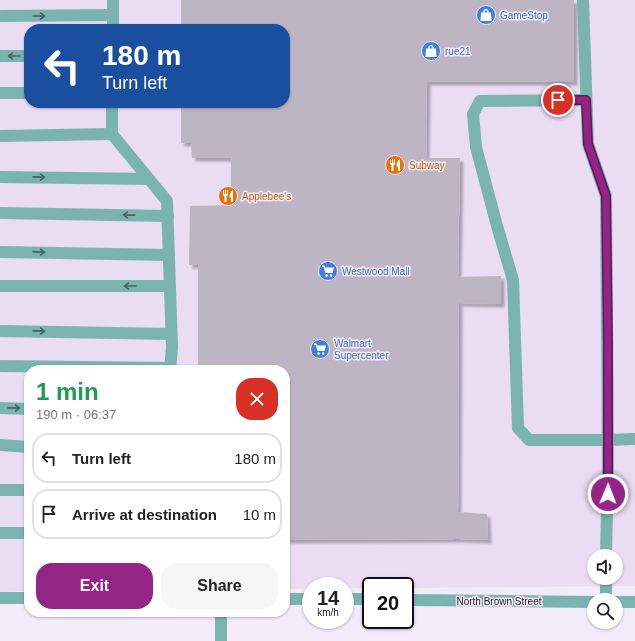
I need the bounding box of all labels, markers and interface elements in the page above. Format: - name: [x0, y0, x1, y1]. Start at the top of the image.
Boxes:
- shop icon: GameStop: [475, 4, 497, 26]
- place label: GameStop: [500, 10, 548, 21]
- one-way arrow: [32, 12, 45, 20]
- icon: left: [36, 40, 88, 92]
- text: 180 m: [102, 40, 181, 71]
- shop icon: rue21: [420, 40, 442, 62]
- place label: rue21: [445, 46, 471, 57]
- one-way arrow: [8, 52, 21, 60]
- text: Turn left: [102, 73, 167, 93]
- pin: [541, 83, 575, 117]
- icon: arrive: [547, 89, 569, 111]
- restaurant icon: Subway: [384, 154, 406, 176]
- place label: Subway: [409, 160, 445, 171]
- one-way arrow: [32, 174, 45, 181]
- restaurant icon: Applebee's: [217, 185, 239, 207]
- place label: Applebee's: [242, 191, 291, 202]
- one-way arrow: [123, 211, 136, 219]
- one-way arrow: [32, 249, 45, 256]
- supermarket icon: Westwood Mall: [317, 260, 339, 282]
- place label: Westwood Mall: [342, 266, 410, 277]
- one-way arrow: [124, 282, 137, 290]
- one-way arrow: [32, 328, 45, 335]
- supermarket icon: Walmart Supercenter: [309, 338, 331, 360]
- place label: Walmart Supercenter: [334, 338, 389, 361]
- text: 1 min: [36, 378, 99, 405]
- button: close: [236, 378, 278, 420]
- one-way arrow: [8, 405, 21, 412]
- text: 190 m · 06:37: [36, 407, 116, 422]
- icon: left: [38, 447, 60, 469]
- text: Turn left: [72, 450, 131, 467]
- text: 180 m: [234, 450, 276, 467]
- position arrow: [587, 473, 629, 515]
- icon: arrive: [38, 503, 60, 525]
- text: Arrive at destination: [72, 506, 217, 523]
- text: 10 m: [243, 506, 276, 523]
- map controls: [587, 549, 623, 629]
- button: sound: [587, 549, 623, 585]
- button: Exit: [36, 563, 153, 609]
- button: Share: [161, 563, 278, 609]
- speed limit sign: 20: [362, 577, 414, 629]
- text: 14: [317, 587, 339, 609]
- button: search: [587, 593, 623, 629]
- street label: North Brown Street: [456, 596, 542, 607]
- text: km/h: [317, 607, 339, 618]

